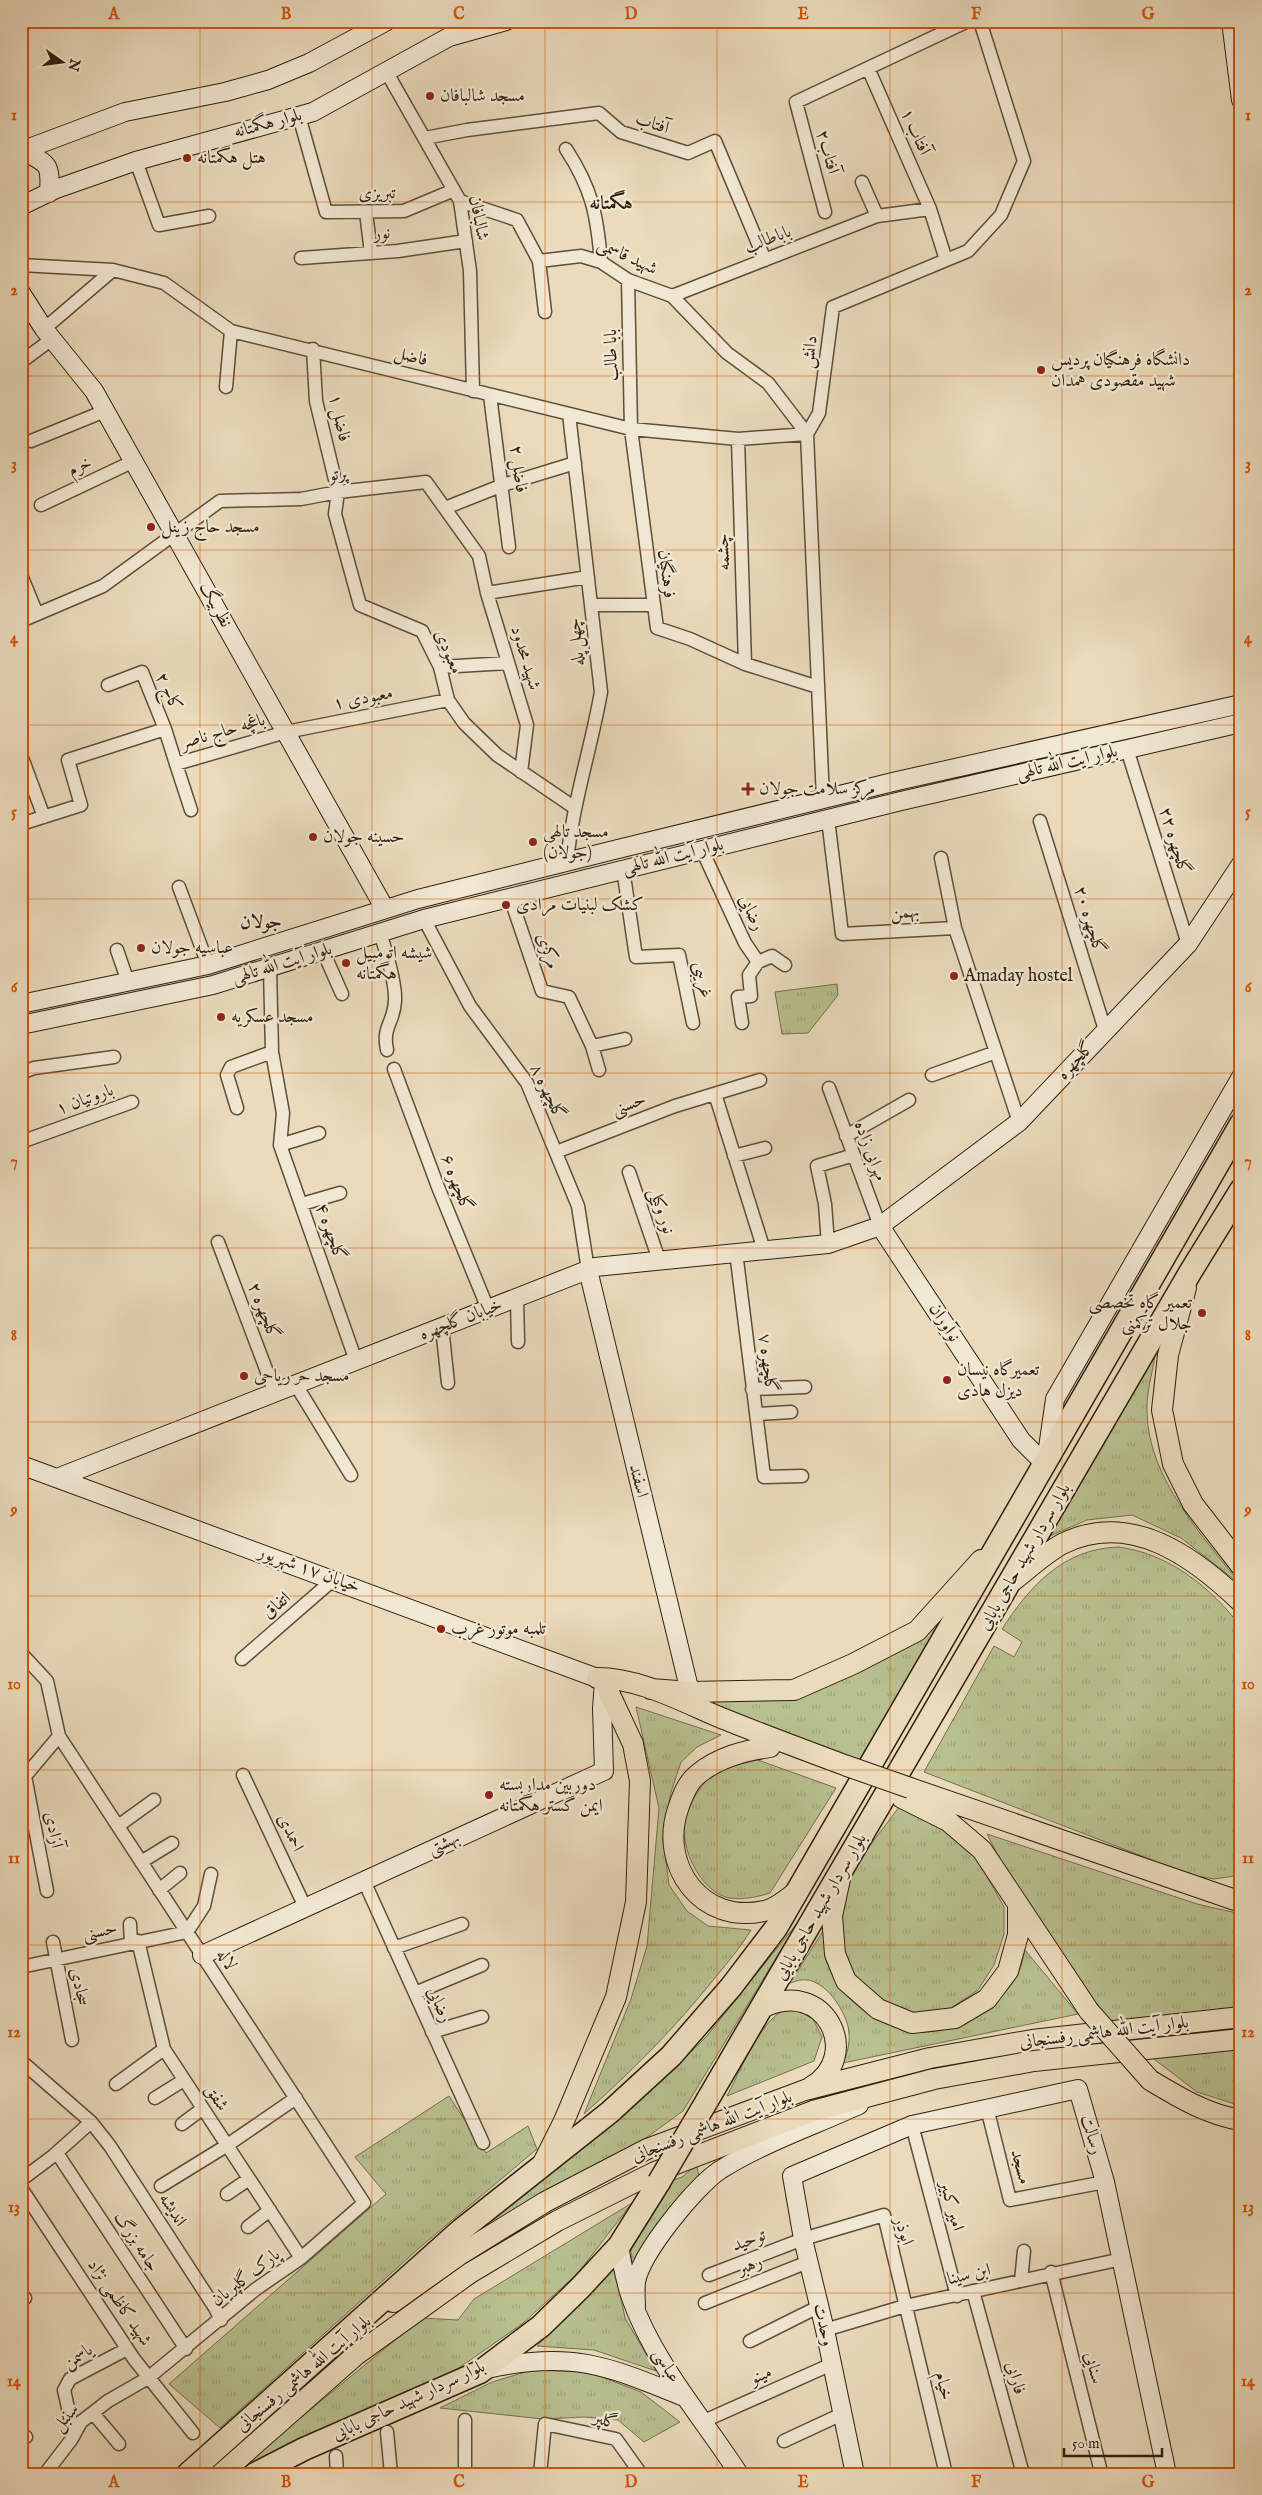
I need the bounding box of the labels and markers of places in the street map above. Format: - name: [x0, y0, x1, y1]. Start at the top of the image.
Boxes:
- place label: مسجد شالبافان: [440, 85, 525, 108]
- marker: مسجد شالبافان: [424, 90, 436, 102]
- place label: هتل هگمتانه: [197, 145, 266, 170]
- marker: هتل هگمتانه: [181, 152, 193, 164]
- place label: دانشگاه فرهنگیان پردیس شهید مقصودی همدان: [1051, 347, 1190, 393]
- marker: دانشگاه فرهنگیان پردیس شهید مقصودی همدان: [1035, 364, 1047, 376]
- place label: مسجد حاج زینل: [161, 516, 260, 542]
- marker: مسجد حاج زینل: [145, 521, 157, 533]
- place label: مرکز سلامت جولان: [759, 778, 875, 801]
- marker: مرکز سلامت جولان: [741, 782, 755, 796]
- place label: مسجد تالهی (جولان): [543, 821, 609, 865]
- place label: حسینه جولان: [323, 826, 404, 849]
- marker: حسینه جولان: [307, 831, 319, 843]
- marker: مسجد تالهی (جولان): [527, 836, 539, 848]
- place label: کشک لبنیات مرادی: [516, 894, 644, 917]
- marker: کشک لبنیات مرادی: [500, 899, 512, 911]
- place label: عباسیه جولان: [151, 937, 233, 960]
- marker: عباسیه جولان: [135, 942, 147, 954]
- place label: شیشه اتومبیل هگمتانه: [356, 942, 433, 986]
- marker: شیشه اتومبیل هگمتانه: [340, 957, 352, 969]
- place label: Amaday hostel: [963, 965, 1073, 988]
- marker: Amaday hostel: [948, 970, 960, 982]
- place label: مسجد عسکریه: [231, 1006, 313, 1029]
- marker: مسجد عسکریه: [215, 1011, 227, 1023]
- place label: تعمیر گاه تخصصی جلال ترکمنی: [1088, 1291, 1193, 1336]
- marker: تعمیر گاه تخصصی جلال ترکمنی: [1196, 1307, 1208, 1319]
- place label: تعمیرگاه نیسان دیزل هادی: [957, 1358, 1040, 1403]
- place label: مسجد حر ریاحی: [254, 1365, 350, 1388]
- marker: مسجد حر ریاحی: [238, 1370, 250, 1382]
- marker: تعمیرگاه نیسان دیزل هادی: [941, 1374, 953, 1386]
- place label: تلمبه موتور غرب: [451, 1618, 546, 1641]
- marker: تلمبه موتور غرب: [435, 1623, 447, 1635]
- place label: دوربین مداربسته ایمن گستر هگمتانه: [499, 1774, 603, 1818]
- marker: دوربین مداربسته ایمن گستر هگمتانه: [483, 1789, 495, 1801]

